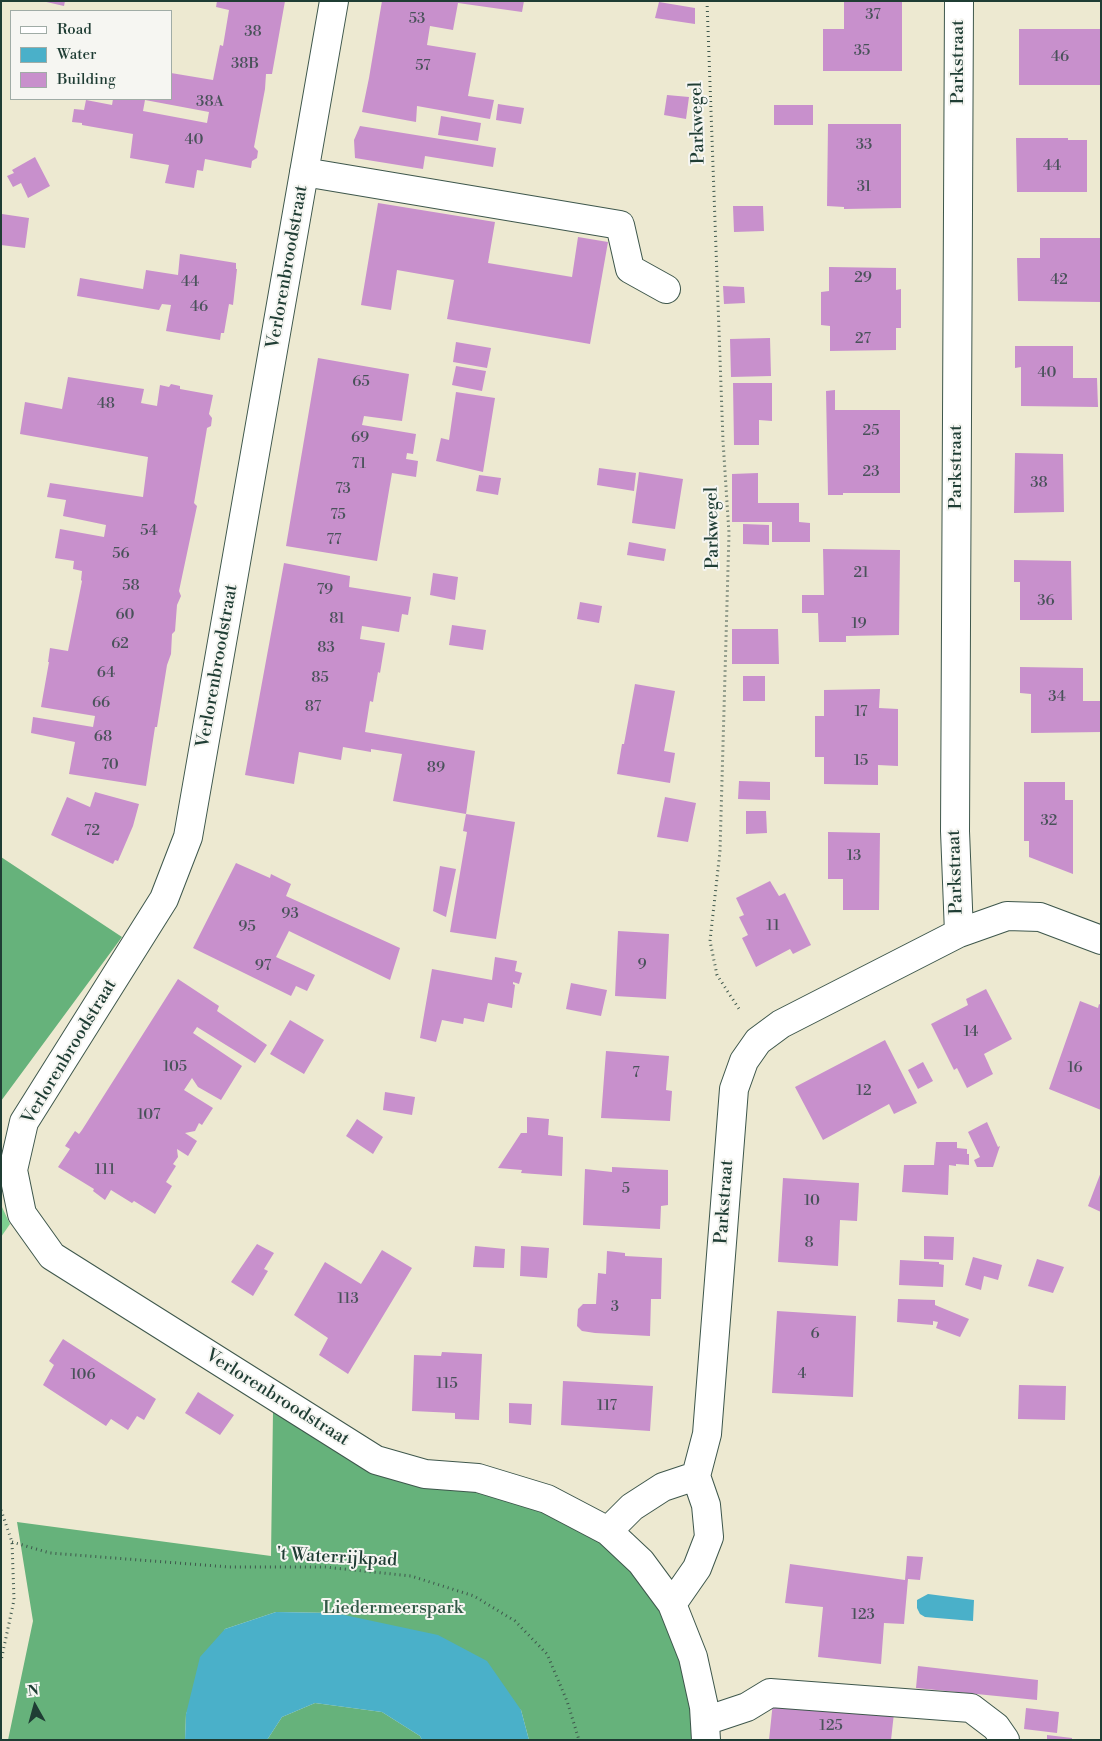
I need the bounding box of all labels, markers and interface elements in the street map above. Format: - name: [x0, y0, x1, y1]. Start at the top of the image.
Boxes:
- house number: 37: [865, 6, 881, 24]
- legend: [10, 10, 172, 100]
- house number: 53: [409, 10, 425, 28]
- text: Road: [57, 20, 92, 39]
- street label: Parkstraat: [948, 20, 970, 104]
- house number: 38: [244, 23, 262, 41]
- house number: 35: [854, 42, 870, 60]
- text: Water: [57, 45, 96, 64]
- house number: 46: [1051, 48, 1069, 66]
- house number: 38B: [231, 55, 259, 73]
- house number: 57: [415, 57, 431, 75]
- text: Building: [57, 70, 116, 89]
- street label: Parkwegel: [686, 81, 710, 165]
- house number: 38A: [196, 93, 224, 111]
- house number: 40: [185, 131, 203, 149]
- house number: 33: [856, 136, 872, 154]
- house number: 44: [1043, 157, 1061, 175]
- house number: 31: [857, 178, 871, 196]
- street label: Verlorenbroodstraat: [263, 183, 313, 351]
- house number: 29: [854, 269, 872, 287]
- house number: 42: [1050, 271, 1068, 289]
- house number: 44: [181, 273, 199, 291]
- house number: 46: [190, 298, 208, 316]
- house number: 27: [855, 330, 871, 348]
- house number: 40: [1038, 364, 1056, 382]
- house number: 65: [352, 373, 370, 391]
- house number: 48: [97, 395, 115, 413]
- house number: 25: [863, 422, 879, 440]
- street label: Parkstraat: [946, 425, 968, 509]
- house number: 69: [351, 429, 369, 447]
- house number: 71: [352, 455, 366, 473]
- house number: 23: [863, 463, 879, 481]
- house number: 38: [1030, 474, 1048, 492]
- house number: 73: [335, 480, 351, 498]
- street label: Parkwegel: [701, 487, 725, 569]
- house number: 75: [330, 506, 346, 524]
- house number: 54: [140, 522, 158, 540]
- house number: 77: [326, 531, 342, 549]
- house number: 56: [112, 545, 130, 563]
- house number: 21: [853, 564, 869, 582]
- house number: 58: [122, 577, 140, 595]
- house number: 79: [317, 581, 333, 599]
- street label: Verlorenbroodstraat: [193, 582, 243, 750]
- house number: 36: [1037, 592, 1055, 610]
- house number: 60: [115, 606, 135, 624]
- house number: 81: [329, 610, 345, 628]
- house number: 19: [851, 615, 867, 633]
- house number: 62: [111, 635, 129, 653]
- house number: 83: [317, 639, 335, 657]
- house number: 64: [97, 664, 115, 682]
- house number: 85: [311, 669, 329, 687]
- house number: 34: [1048, 688, 1066, 706]
- house number: 66: [92, 694, 110, 712]
- house number: 87: [305, 698, 321, 716]
- house number: 17: [854, 703, 868, 721]
- house number: 68: [94, 728, 112, 746]
- house number: 15: [854, 752, 868, 770]
- house number: 70: [101, 756, 119, 774]
- house number: 89: [427, 759, 445, 777]
- house number: 32: [1041, 812, 1057, 830]
- house number: 72: [84, 822, 100, 840]
- street label: Parkstraat: [944, 829, 968, 915]
- house number: 13: [847, 847, 861, 865]
- house number: 93: [281, 905, 299, 923]
- house number: 11: [766, 917, 780, 935]
- house number: 95: [238, 918, 256, 936]
- house number: 9: [637, 956, 647, 974]
- house number: 97: [255, 957, 271, 975]
- street label: Verlorenbroodstraat: [18, 975, 122, 1129]
- house number: 14: [964, 1023, 978, 1041]
- house number: 105: [163, 1058, 187, 1076]
- house number: 16: [1067, 1059, 1083, 1077]
- house number: 7: [632, 1064, 640, 1082]
- house number: 12: [856, 1082, 872, 1100]
- house number: 107: [137, 1106, 161, 1124]
- street label: Parkstraat: [711, 1159, 739, 1245]
- house number: 111: [95, 1161, 115, 1179]
- house number: 5: [622, 1180, 630, 1198]
- house number: 10: [804, 1192, 820, 1210]
- house number: 8: [804, 1234, 814, 1252]
- house number: 113: [337, 1290, 359, 1308]
- house number: 3: [611, 1298, 619, 1316]
- house number: 6: [810, 1325, 820, 1343]
- street label: Verlorenbroodstraat: [201, 1345, 353, 1451]
- house number: 4: [798, 1365, 806, 1383]
- house number: 106: [70, 1366, 96, 1384]
- house number: 115: [436, 1375, 458, 1393]
- house number: 117: [597, 1397, 617, 1415]
- street label: 't Waterrijkpad: [276, 1544, 398, 1572]
- park label: Liedermeerspark: [323, 1598, 463, 1620]
- house number: 123: [851, 1606, 875, 1624]
- north arrow: [10, 1681, 60, 1731]
- text: N: [27, 1682, 40, 1701]
- house number: 125: [819, 1717, 843, 1735]

